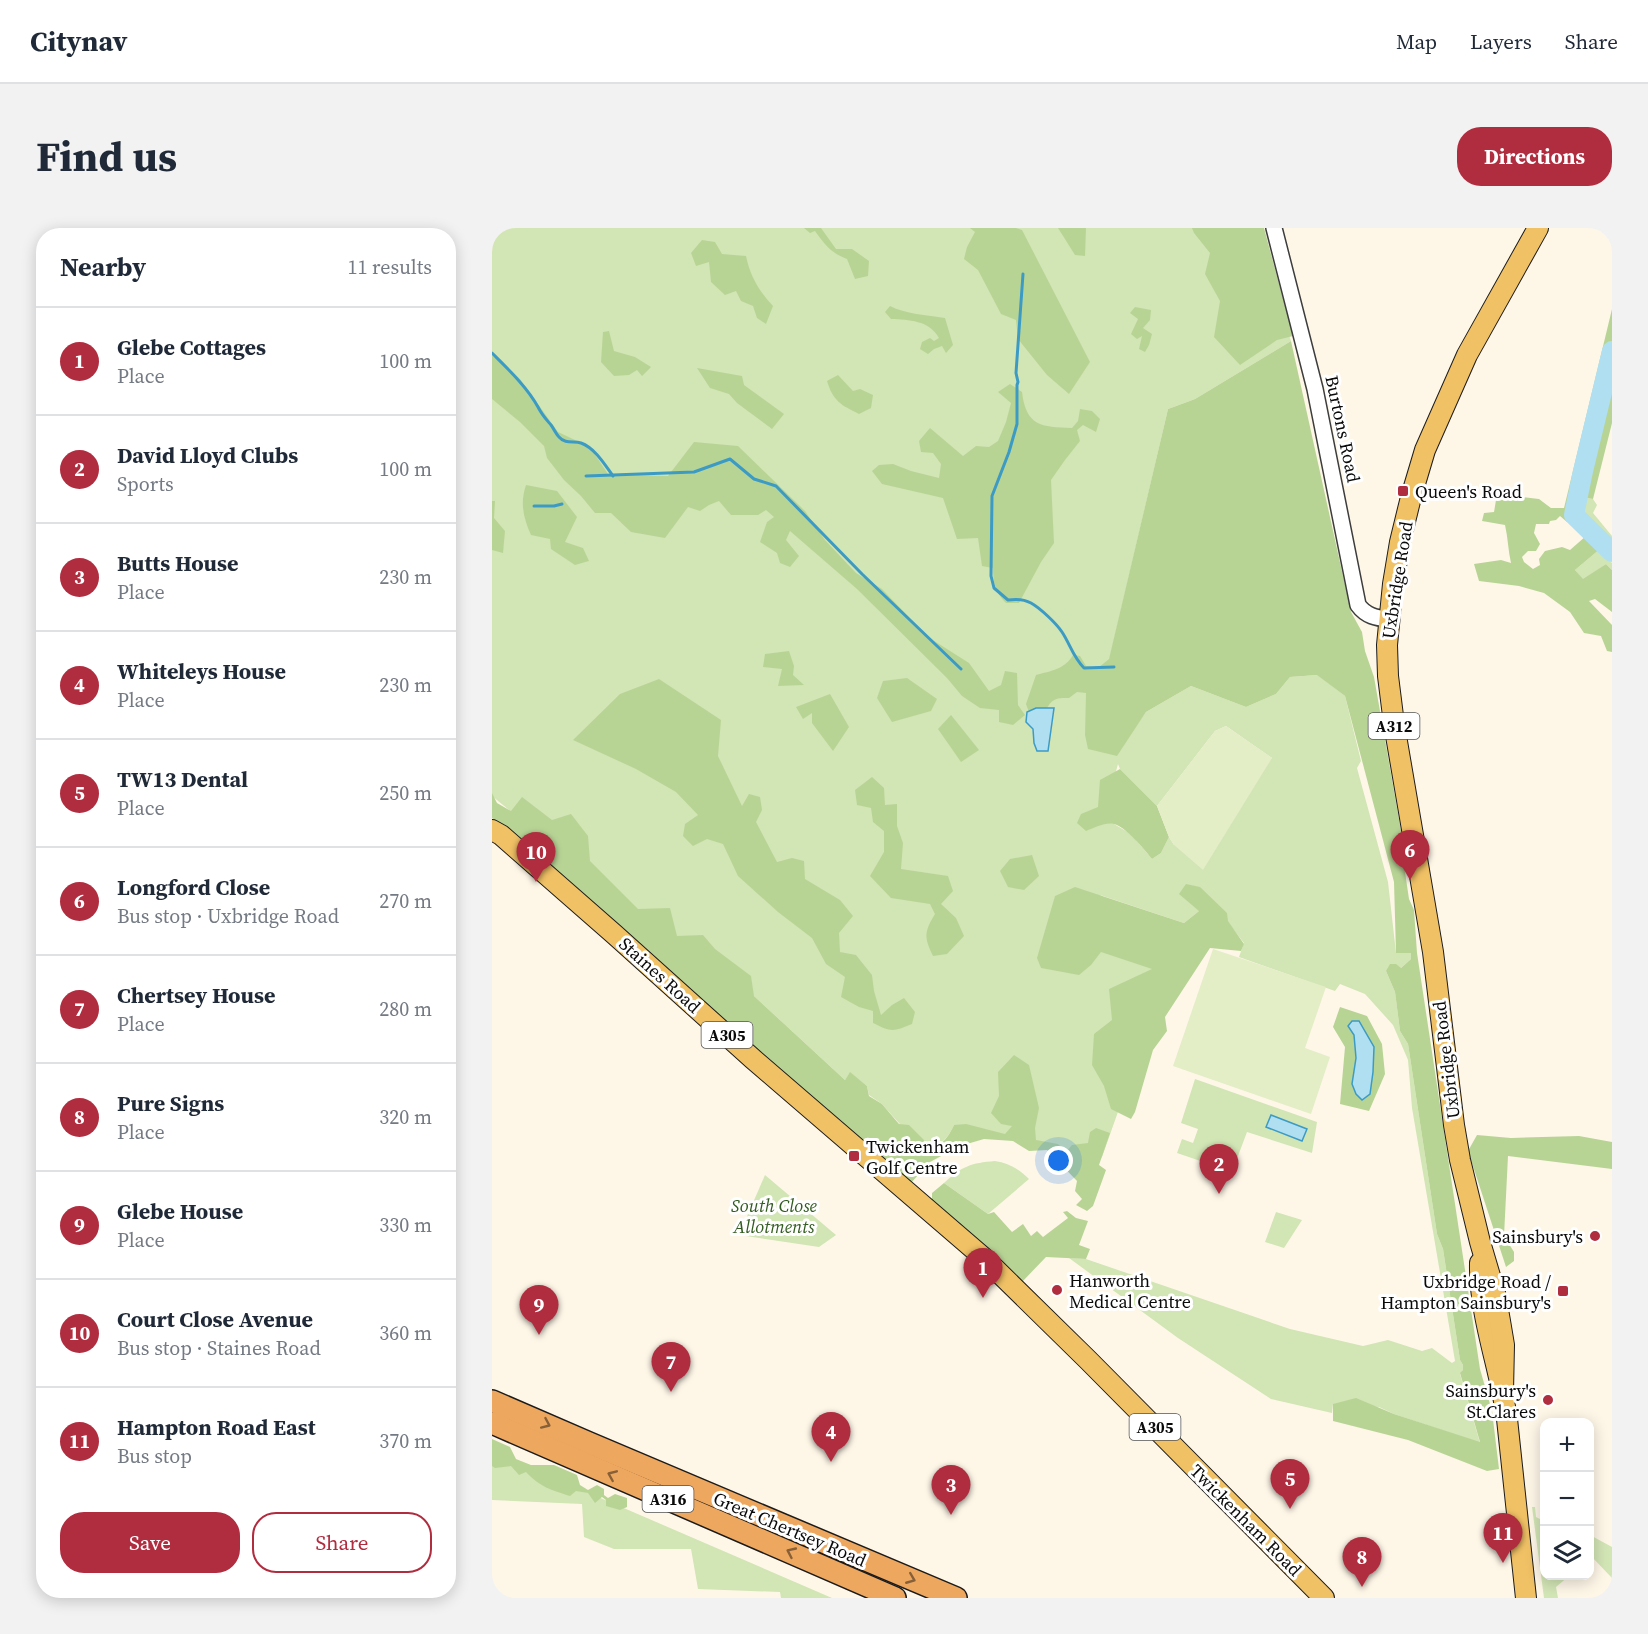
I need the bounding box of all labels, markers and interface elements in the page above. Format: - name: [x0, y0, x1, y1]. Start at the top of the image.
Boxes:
- text: Citynav: [30, 22, 127, 60]
- text: Map: [1396, 27, 1437, 56]
- text: Layers: [1470, 27, 1532, 56]
- text: Share: [1565, 27, 1618, 56]
- text: Find us: [36, 127, 177, 185]
- button: Directions: [1457, 127, 1612, 186]
- text: Nearby: [60, 249, 146, 285]
- text: 11 results: [347, 253, 432, 281]
- text: Glebe Cottages: [117, 332, 266, 362]
- text: 1: [74, 347, 85, 375]
- text: 100 m: [379, 347, 432, 375]
- text: Place: [117, 362, 165, 390]
- street label: Burtons Road: [1319, 373, 1367, 485]
- text: David Lloyd Clubs: [117, 440, 298, 470]
- text: 2: [74, 455, 85, 483]
- text: 100 m: [379, 455, 432, 483]
- text: Sports: [117, 470, 174, 498]
- place label: Queen's Road: [1415, 479, 1522, 504]
- marker: Queen's Road: [1396, 484, 1410, 498]
- street label: Uxbridge Road: [1375, 519, 1419, 641]
- text: Butts House: [117, 548, 238, 578]
- text: 3: [74, 563, 85, 591]
- text: 230 m: [379, 563, 432, 591]
- text: Place: [117, 578, 165, 606]
- text: Whiteleys House: [117, 656, 286, 686]
- text: 4: [74, 671, 85, 699]
- text: 230 m: [379, 671, 432, 699]
- text: Place: [117, 686, 165, 714]
- road number: A312: [1368, 713, 1420, 739]
- text: TW13 Dental: [117, 764, 248, 794]
- text: 5: [74, 779, 85, 807]
- text: 250 m: [379, 779, 432, 807]
- text: Place: [117, 794, 165, 822]
- pin: 6: [1390, 830, 1430, 880]
- pin: 10: [516, 832, 555, 882]
- text: Longford Close: [117, 872, 270, 902]
- text: 6: [74, 887, 85, 915]
- text: 270 m: [379, 887, 432, 915]
- text: Bus stop · Uxbridge Road: [117, 902, 339, 930]
- street label: Staines Road: [614, 931, 706, 1019]
- text: Chertsey House: [117, 980, 275, 1010]
- text: 7: [74, 995, 85, 1023]
- text: 280 m: [379, 995, 432, 1023]
- street label: Uxbridge Road: [1426, 1000, 1466, 1120]
- text: Place: [117, 1010, 165, 1038]
- road number: A305: [702, 1022, 752, 1048]
- text: Pure Signs: [117, 1088, 224, 1118]
- text: 8: [74, 1103, 85, 1131]
- text: 320 m: [379, 1103, 432, 1131]
- text: Place: [117, 1118, 165, 1146]
- place label: Twickenham Golf Centre: [866, 1134, 970, 1180]
- pin: 2: [1200, 1144, 1238, 1194]
- your location: [1044, 1146, 1073, 1175]
- marker: Twickenham Golf Centre: [847, 1149, 861, 1163]
- park label: South Close Allotments: [731, 1193, 818, 1239]
- text: Glebe House: [117, 1196, 243, 1226]
- text: 9: [74, 1211, 85, 1239]
- text: 330 m: [379, 1211, 432, 1239]
- place label: Sainsbury's: [1492, 1224, 1583, 1249]
- text: Place: [117, 1226, 165, 1254]
- marker: Sainsbury's: [1588, 1229, 1602, 1243]
- pin: 1: [964, 1248, 1002, 1298]
- place label: Hanworth Medical Centre: [1069, 1268, 1191, 1314]
- place label: Uxbridge Road / Hampton Sainsbury's: [1380, 1269, 1551, 1315]
- marker: Hanworth Medical Centre: [1050, 1283, 1064, 1297]
- marker: Uxbridge Road / Hampton Sainsbury's: [1556, 1284, 1570, 1298]
- pin: 9: [520, 1286, 558, 1335]
- text: Court Close Avenue: [117, 1304, 313, 1334]
- text: 10: [69, 1319, 90, 1347]
- text: 360 m: [379, 1319, 432, 1347]
- text: Bus stop · Staines Road: [117, 1334, 321, 1362]
- pin: 7: [652, 1342, 690, 1392]
- place label: Sainsbury's St.Clares: [1445, 1378, 1536, 1424]
- marker: Sainsbury's St.Clares: [1541, 1393, 1555, 1407]
- text: Hampton Road East: [117, 1412, 316, 1442]
- pin: 4: [812, 1412, 850, 1462]
- road number: A305: [1130, 1414, 1180, 1440]
- one-way arrow: [539, 1417, 550, 1429]
- map controls: [1540, 1418, 1594, 1580]
- button: +: [1540, 1418, 1594, 1472]
- text: 11: [69, 1427, 90, 1455]
- text: 370 m: [379, 1427, 432, 1455]
- text: Bus stop: [117, 1442, 192, 1470]
- street label: Twickenham Road: [1185, 1459, 1307, 1581]
- pin: 5: [1270, 1460, 1310, 1509]
- pin: 3: [932, 1466, 970, 1515]
- one-way arrow: [607, 1470, 618, 1482]
- button: −: [1540, 1472, 1594, 1526]
- street label: Great Chertsey Road: [710, 1485, 870, 1573]
- road number: A316: [642, 1486, 693, 1512]
- button: Save: [60, 1512, 240, 1573]
- button: Share: [252, 1512, 432, 1573]
- pin: 11: [1484, 1514, 1522, 1563]
- button: layers: [1540, 1526, 1594, 1580]
- pin: 8: [1342, 1538, 1382, 1587]
- one-way arrow: [786, 1548, 797, 1560]
- one-way arrow: [905, 1572, 916, 1584]

